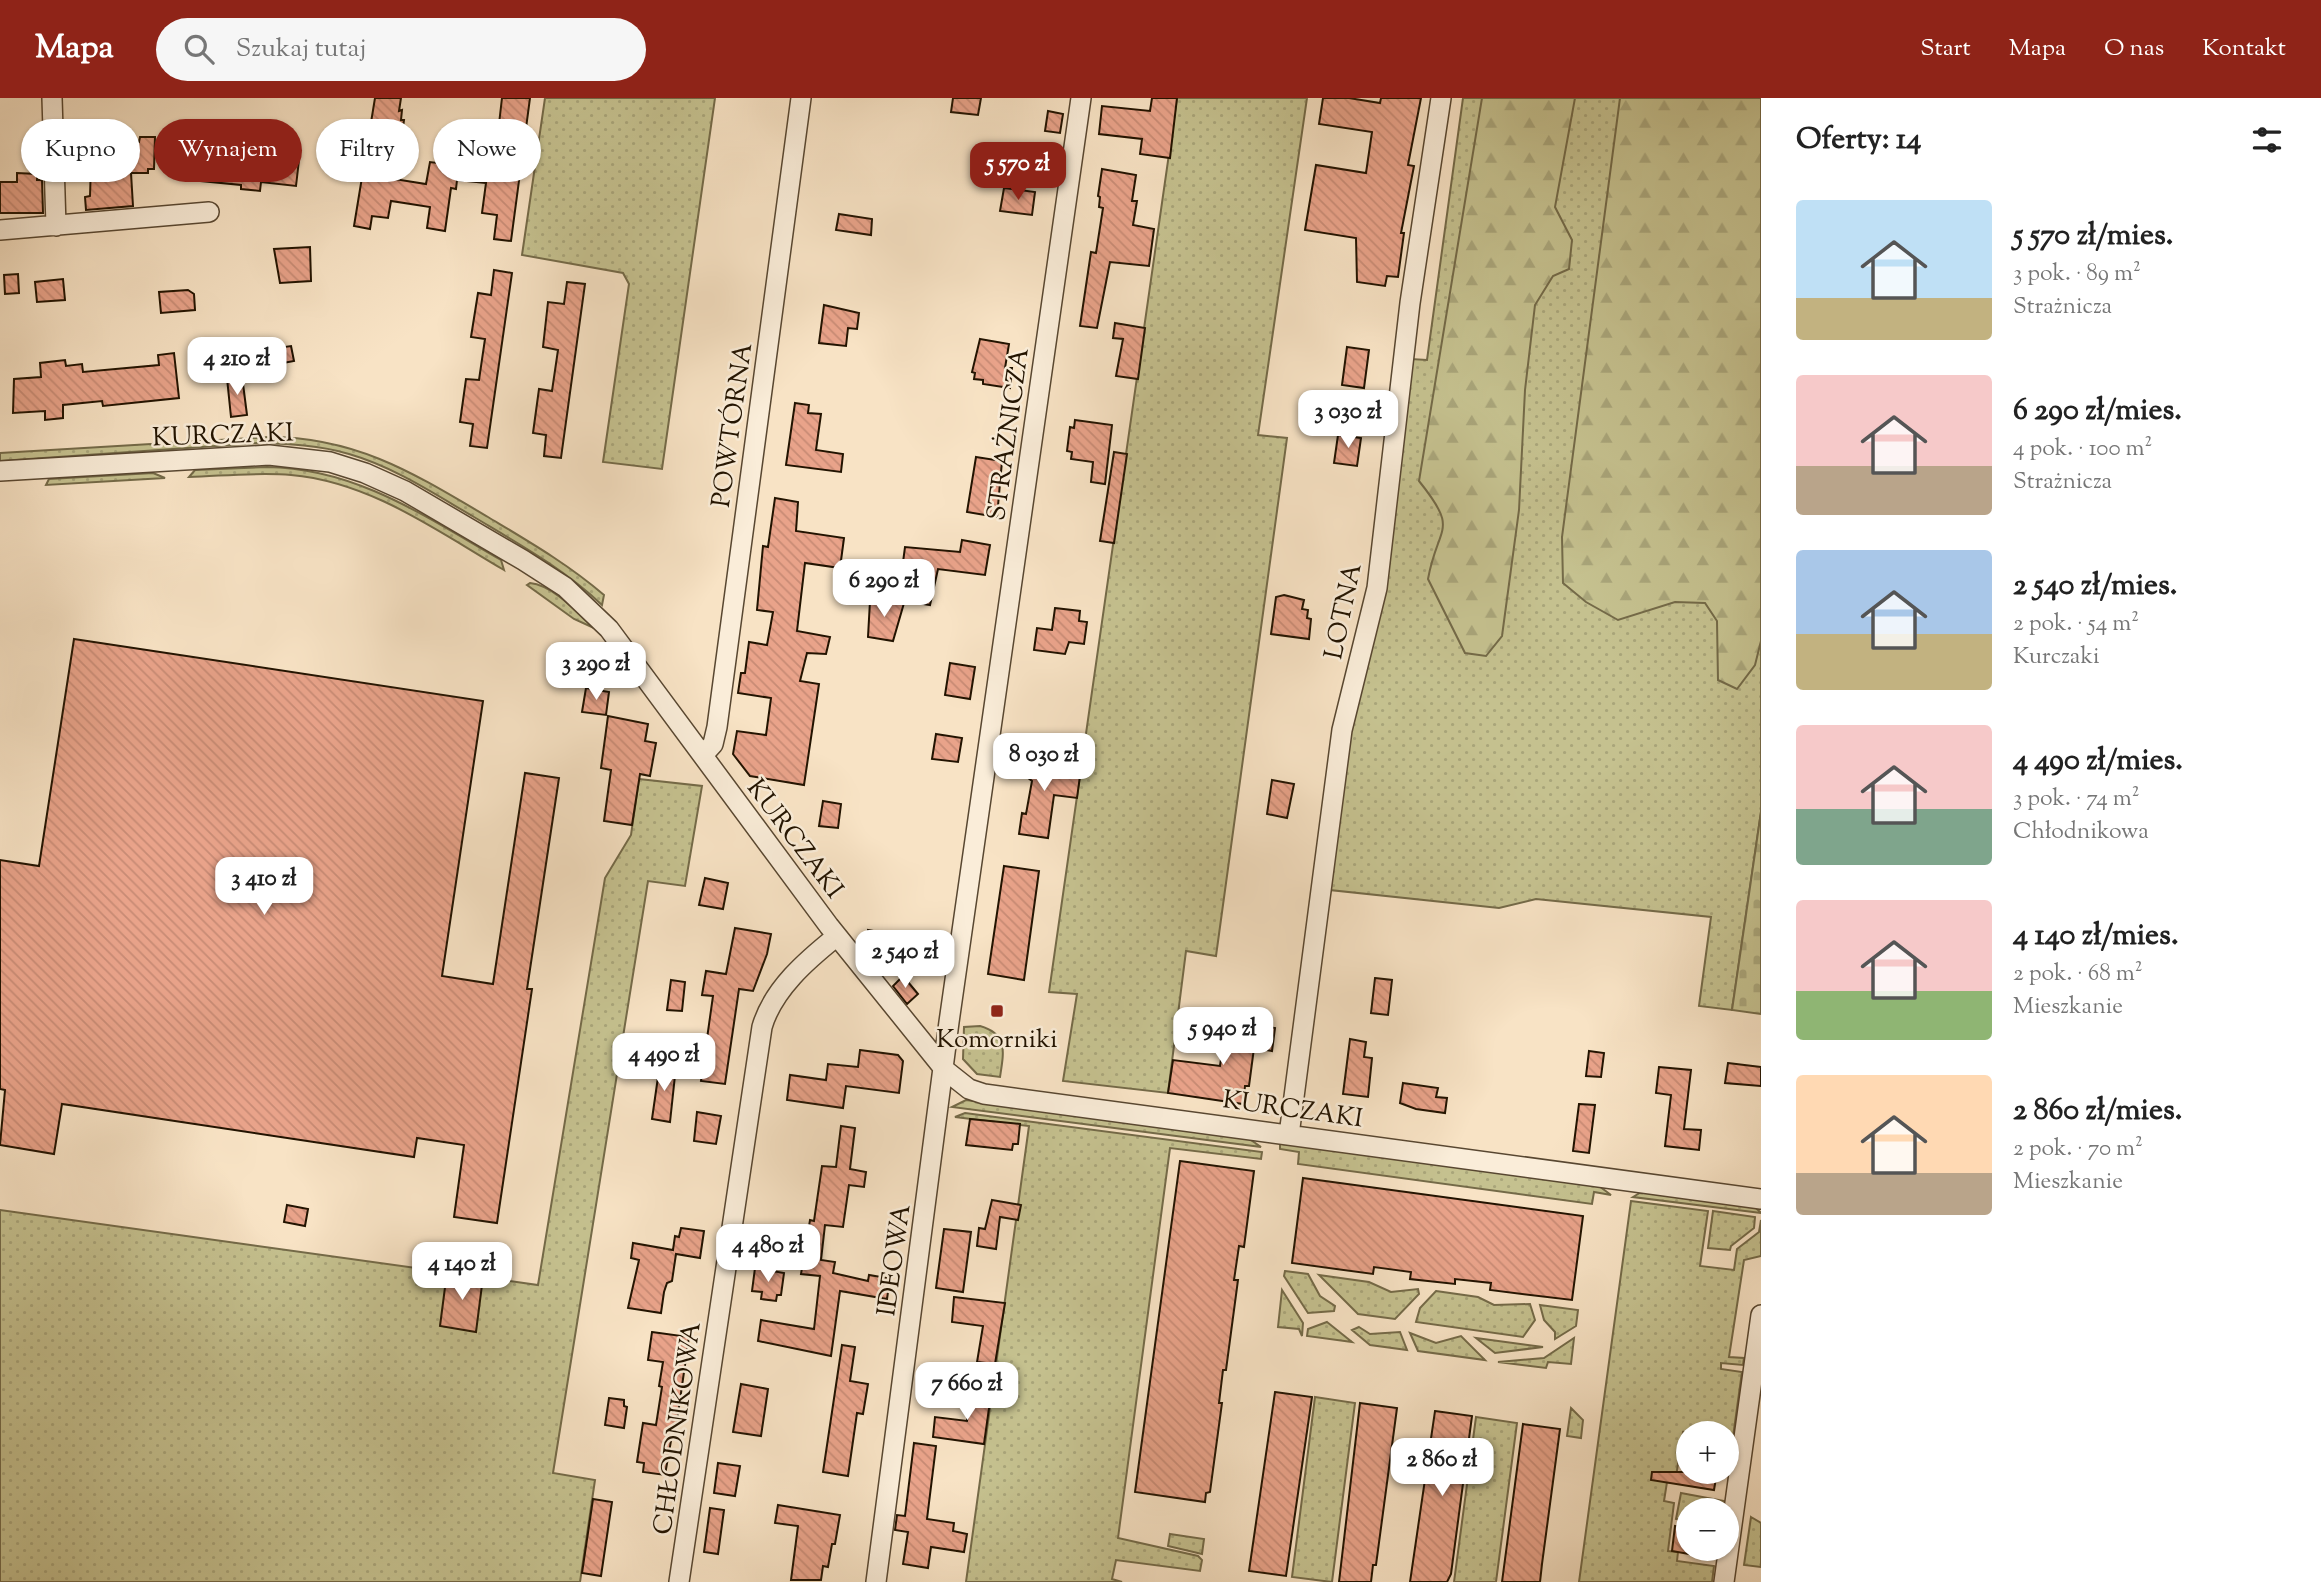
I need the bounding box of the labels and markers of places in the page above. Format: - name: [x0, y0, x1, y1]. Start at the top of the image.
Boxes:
- pin: 5 570 zł: [946, 142, 1090, 202]
- pin: 4 210 zł: [165, 338, 309, 397]
- pin: 3 030 zł: [1276, 390, 1420, 450]
- pin: 6 290 zł: [812, 560, 956, 619]
- pin: 3 290 zł: [524, 642, 668, 702]
- pin: 8 030 zł: [972, 734, 1116, 793]
- pin: 3 410 zł: [192, 858, 336, 917]
- pin: 2 540 zł: [833, 930, 977, 990]
- marker: Komorniki: [989, 1003, 1005, 1019]
- pin: 5 940 zł: [1151, 1007, 1295, 1067]
- place label: Komorniki: [936, 1022, 1058, 1059]
- pin: 4 490 zł: [592, 1034, 736, 1093]
- pin: 4 480 zł: [696, 1224, 840, 1284]
- pin: 4 140 zł: [390, 1242, 534, 1302]
- pin: 7 660 zł: [895, 1362, 1039, 1422]
- pin: 2 860 zł: [1370, 1438, 1514, 1498]

